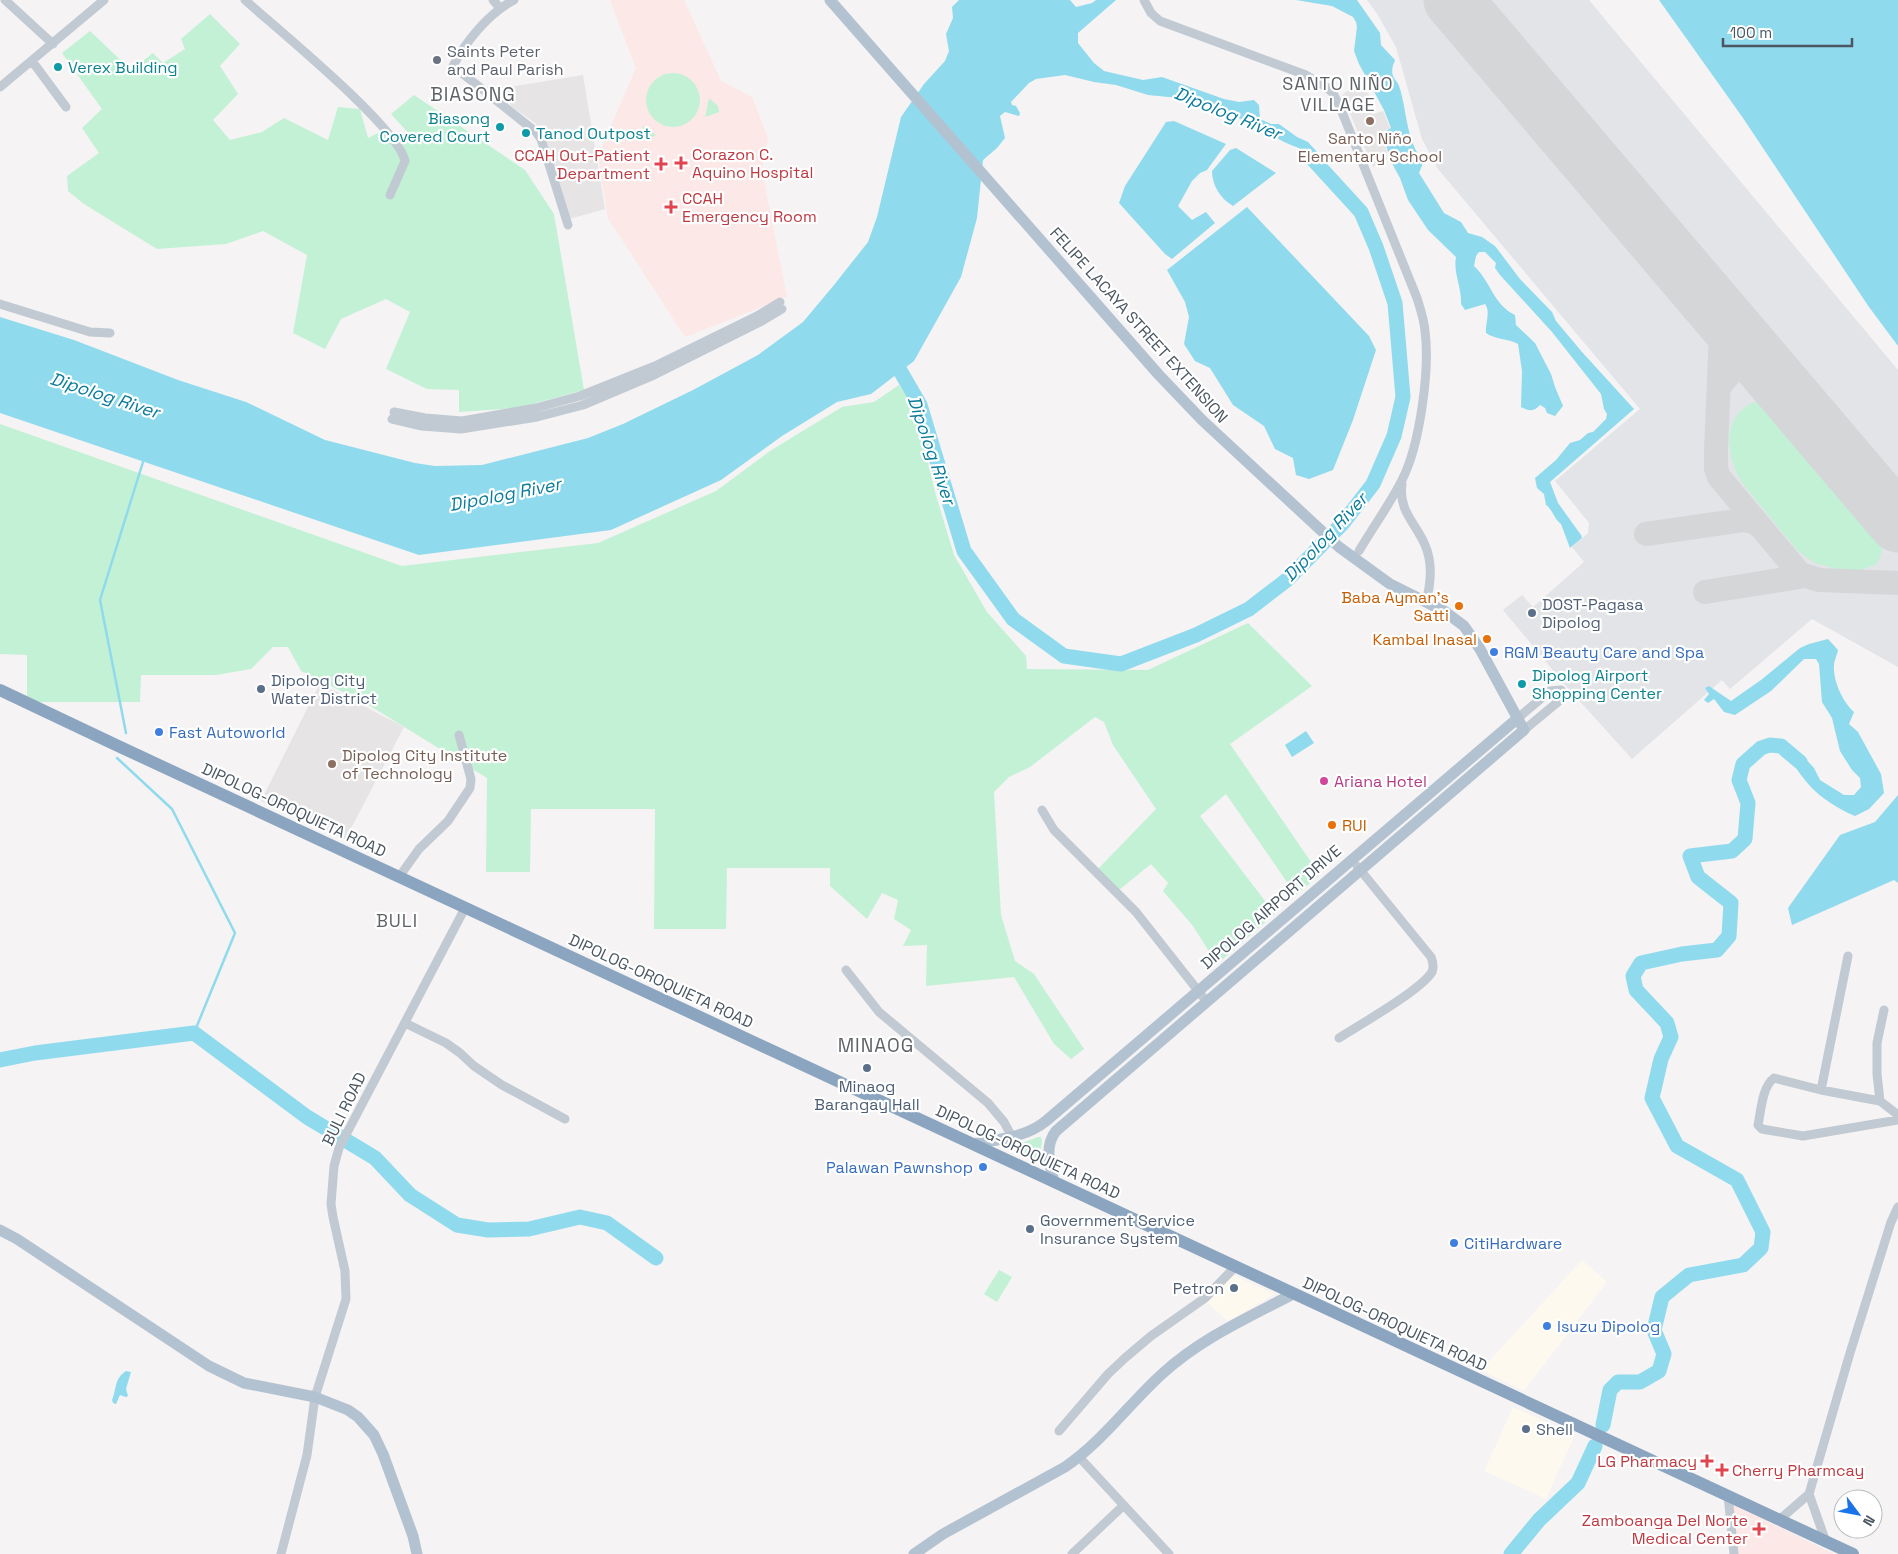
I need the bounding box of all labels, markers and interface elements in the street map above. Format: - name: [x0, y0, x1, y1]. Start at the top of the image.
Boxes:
- scale bar: [1723, 15, 1852, 47]
- text: 100 m: [1730, 23, 1772, 42]
- place label: Saints Peter and Paul Parish: [447, 41, 564, 80]
- marker: Saints Peter and Paul Parish: [431, 54, 443, 66]
- place label: Verex Building: [68, 57, 178, 78]
- marker: Verex Building: [52, 61, 64, 73]
- district label: SANTO NIÑO VILLAGE: [1282, 72, 1394, 116]
- water label: Dipolog River: [1171, 81, 1287, 146]
- district label: BIASONG: [430, 82, 516, 107]
- place label: Biasong Covered Court: [379, 108, 490, 147]
- marker: Santo Niño Elementary School: [1364, 115, 1376, 127]
- marker: Biasong Covered Court: [494, 121, 506, 133]
- place label: Tanod Outpost: [536, 123, 651, 144]
- marker: Tanod Outpost: [520, 127, 532, 139]
- place label: Santo Niño Elementary School: [1298, 128, 1442, 167]
- place label: Corazon C. Aquino Hospital: [692, 144, 813, 183]
- place label: CCAH Out-Patient Department: [514, 145, 650, 184]
- marker: Corazon C. Aquino Hospital: [674, 156, 688, 170]
- marker: CCAH Out-Patient Department: [654, 157, 668, 171]
- place label: CCAH Emergency Room: [682, 188, 817, 227]
- marker: CCAH Emergency Room: [664, 200, 678, 214]
- street label: FELIPE LACAYA STREET EXTENSION: [1045, 223, 1233, 427]
- water label: Dipolog River: [48, 367, 165, 424]
- water label: Dipolog River: [903, 393, 962, 509]
- water label: Dipolog River: [447, 471, 565, 516]
- water label: Dipolog River: [1278, 486, 1374, 586]
- place label: Baba Ayman's Satti: [1341, 587, 1449, 626]
- place label: DOST-Pagasa Dipolog: [1542, 594, 1643, 633]
- marker: Baba Ayman's Satti: [1453, 600, 1465, 612]
- marker: DOST-Pagasa Dipolog: [1526, 607, 1538, 619]
- place label: Kambal Inasal: [1372, 629, 1477, 650]
- marker: Kambal Inasal: [1481, 633, 1493, 645]
- place label: RGM Beauty Care and Spa: [1504, 642, 1704, 663]
- marker: RGM Beauty Care and Spa: [1488, 646, 1500, 658]
- place label: Dipolog Airport Shopping Center: [1532, 665, 1662, 704]
- place label: Dipolog City Water District: [271, 670, 377, 709]
- marker: Dipolog Airport Shopping Center: [1516, 678, 1528, 690]
- marker: Dipolog City Water District: [255, 683, 267, 695]
- place label: Fast Autoworld: [169, 722, 286, 743]
- marker: Fast Autoworld: [153, 726, 165, 738]
- place label: Dipolog City Institute of Technology: [342, 745, 507, 784]
- street label: DIPOLOG-OROQUIETA ROAD: [198, 758, 390, 862]
- marker: Dipolog City Institute of Technology: [326, 758, 338, 770]
- place label: Ariana Hotel: [1334, 771, 1427, 792]
- marker: Ariana Hotel: [1318, 775, 1330, 787]
- place label: RUI: [1342, 815, 1367, 836]
- marker: RUI: [1326, 819, 1338, 831]
- street label: DIPOLOG AIRPORT DRIVE: [1196, 840, 1346, 974]
- district label: BULI: [376, 909, 418, 932]
- street label: DIPOLOG-OROQUIETA ROAD: [565, 929, 757, 1033]
- district label: MINAOG: [838, 1033, 914, 1058]
- marker: Minaog Barangay Hall: [861, 1062, 873, 1074]
- street label: BULI ROAD: [317, 1069, 371, 1149]
- place label: Minaog Barangay Hall: [814, 1076, 920, 1115]
- street label: DIPOLOG-OROQUIETA ROAD: [932, 1100, 1124, 1204]
- place label: Palawan Pawnshop: [826, 1157, 973, 1178]
- marker: Palawan Pawnshop: [977, 1161, 989, 1173]
- place label: Government Service Insurance System: [1040, 1210, 1195, 1249]
- marker: Government Service Insurance System: [1024, 1223, 1036, 1235]
- place label: CitiHardware: [1464, 1233, 1562, 1254]
- marker: CitiHardware: [1448, 1237, 1460, 1249]
- street label: DIPOLOG-OROQUIETA ROAD: [1299, 1272, 1491, 1376]
- place label: Petron: [1173, 1278, 1224, 1299]
- marker: Petron: [1228, 1282, 1240, 1294]
- place label: Isuzu Dipolog: [1557, 1316, 1660, 1337]
- marker: Isuzu Dipolog: [1541, 1320, 1553, 1332]
- place label: Shell: [1536, 1419, 1573, 1440]
- marker: Shell: [1520, 1423, 1532, 1435]
- place label: LG Pharmacy: [1597, 1451, 1697, 1472]
- marker: LG Pharmacy: [1701, 1455, 1713, 1467]
- place label: Cherry Pharmcay: [1732, 1460, 1864, 1481]
- marker: Cherry Pharmcay: [1716, 1464, 1728, 1476]
- north arrow: [1833, 1489, 1883, 1539]
- place label: Zamboanga Del Norte Medical Center: [1582, 1510, 1748, 1549]
- text: N: [1859, 1512, 1879, 1530]
- marker: Zamboanga Del Norte Medical Center: [1752, 1522, 1766, 1536]

